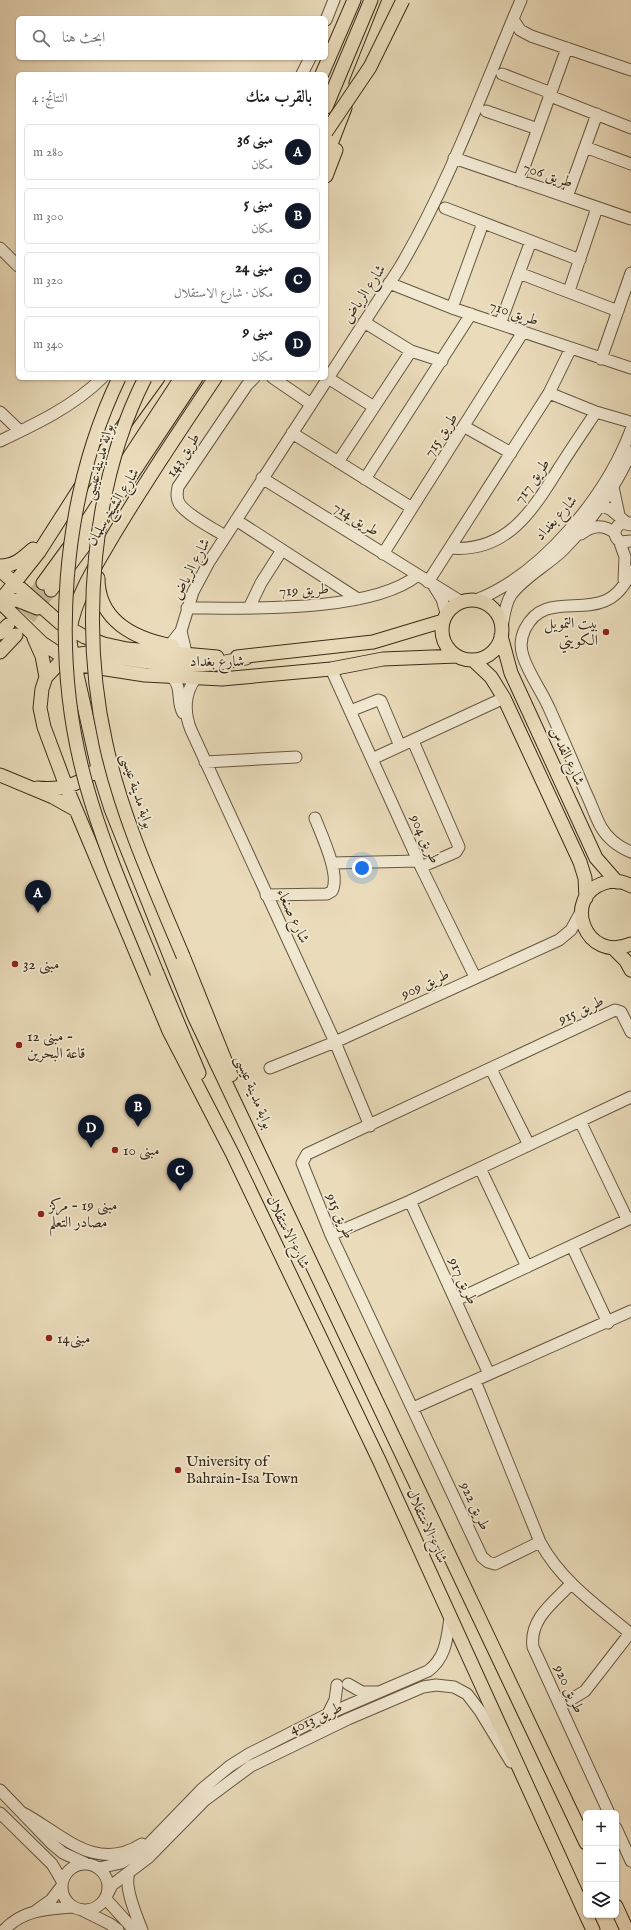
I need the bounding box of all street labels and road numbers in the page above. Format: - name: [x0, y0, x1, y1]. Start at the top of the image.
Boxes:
- street label: طريق 706: [521, 158, 575, 192]
- street label: شارع الرياض: [338, 261, 393, 329]
- street label: طريق 710: [487, 296, 541, 330]
- street label: طريق 715: [420, 409, 462, 461]
- street label: بوابة مدينة عيسى: [80, 422, 119, 502]
- street label: طريق 143: [162, 429, 204, 481]
- street label: طريق 717: [510, 455, 554, 507]
- street label: شارع الشيخ سلمان: [82, 464, 147, 552]
- street label: شارع بغداد: [531, 491, 584, 547]
- street label: طريق 714: [329, 498, 383, 540]
- street label: شارع الرياض: [167, 535, 217, 604]
- street label: طريق 719: [279, 579, 329, 601]
- street label: شارع بغداد: [190, 652, 244, 674]
- street label: شارع القدس: [542, 724, 589, 790]
- street label: بوابة مدينة عيسى: [115, 751, 158, 831]
- street label: طريق 904: [405, 811, 445, 867]
- street label: شارع صنعاء: [269, 886, 314, 948]
- street label: طريق 909: [397, 965, 452, 1004]
- street label: طريق 915: [554, 991, 607, 1029]
- street label: بوابة مدينة عيسى: [230, 1052, 277, 1132]
- street label: طريق 915: [321, 1189, 358, 1242]
- street label: شارع الاستقلال: [259, 1192, 314, 1273]
- street label: طريق 917: [443, 1253, 482, 1308]
- street label: طريق 922: [455, 1478, 494, 1533]
- street label: شارع الاستقلال: [399, 1486, 452, 1567]
- street label: طريق 920: [549, 1661, 589, 1716]
- street label: طريق 4013: [286, 1697, 346, 1739]

